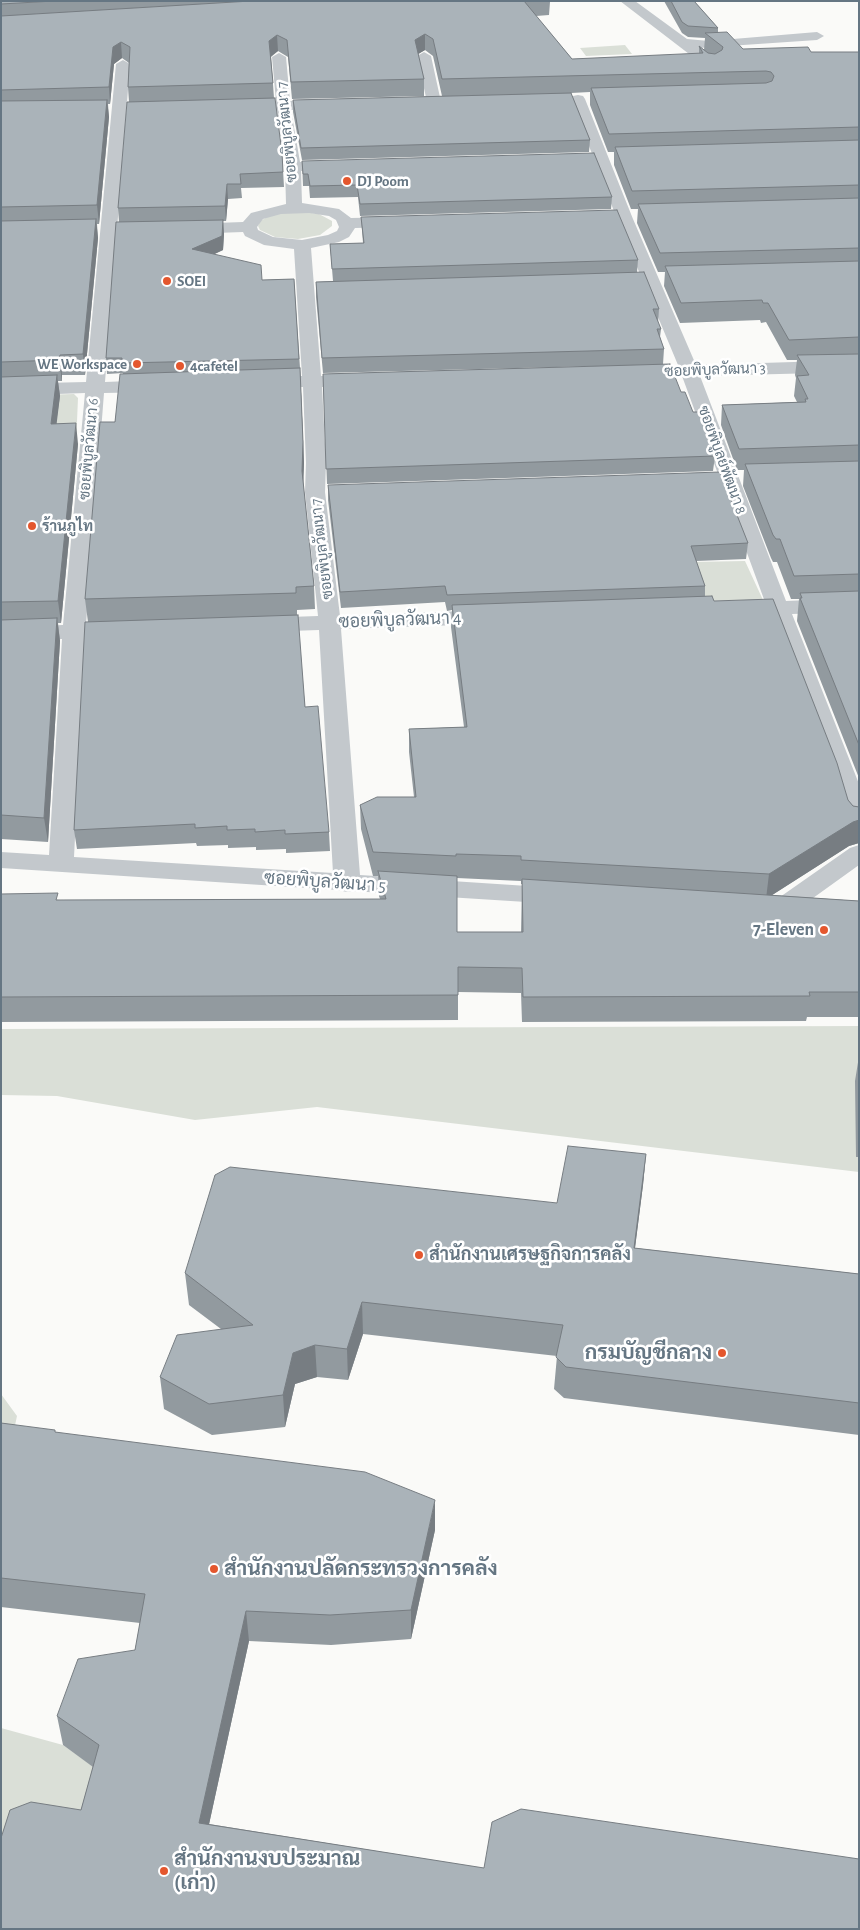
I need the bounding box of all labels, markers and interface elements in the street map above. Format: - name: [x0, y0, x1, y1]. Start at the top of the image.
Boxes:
- street label: ซอยพิบูลวัฒนา 7: [273, 81, 301, 183]
- place label: DJ Poom: [357, 172, 409, 190]
- marker: DJ Poom: [341, 175, 353, 187]
- place label: SOEI: [177, 272, 206, 290]
- marker: SOEI: [161, 275, 173, 287]
- place label: WE Workspace: [37, 355, 127, 373]
- place label: 4cafetel: [190, 357, 238, 375]
- marker: WE Workspace: [131, 358, 143, 370]
- street label: ซอยพิบูลวัฒนา 3: [664, 359, 766, 381]
- marker: 4cafetel: [174, 360, 186, 372]
- street label: ซอยพิบูลวัฒนา 6: [76, 397, 102, 501]
- street label: ซอยพิบูลย์พัฒนา 8: [694, 403, 750, 517]
- street label: ซอยพิบูลวัฒนา 7: [307, 498, 337, 600]
- place label: ร้านภูไท: [42, 517, 93, 535]
- marker: ร้านภูไท: [26, 520, 38, 532]
- street label: ซอยพิบูลวัฒนา 4: [338, 607, 462, 633]
- street label: ซอยพิบูลวัฒนา 5: [263, 867, 387, 897]
- place label: 7-Eleven: [753, 919, 814, 941]
- marker: 7-Eleven: [818, 924, 830, 936]
- place label: สำนักงานเศรษฐกิจการคลัง: [429, 1244, 631, 1266]
- marker: สำนักงานเศรษฐกิจการคลัง: [413, 1249, 425, 1261]
- place label: กรมบัญชีกลาง: [585, 1340, 712, 1366]
- marker: กรมบัญชีกลาง: [716, 1347, 728, 1359]
- place label: สำนักงานปลัดกระทรวงการคลัง: [224, 1556, 498, 1582]
- marker: สำนักงานปลัดกระทรวงการคลัง: [208, 1563, 220, 1575]
- place label: สำนักงานงบประมาณ (เก่า): [174, 1846, 360, 1896]
- marker: สำนักงานงบประมาณ (เก่า): [158, 1865, 170, 1877]

